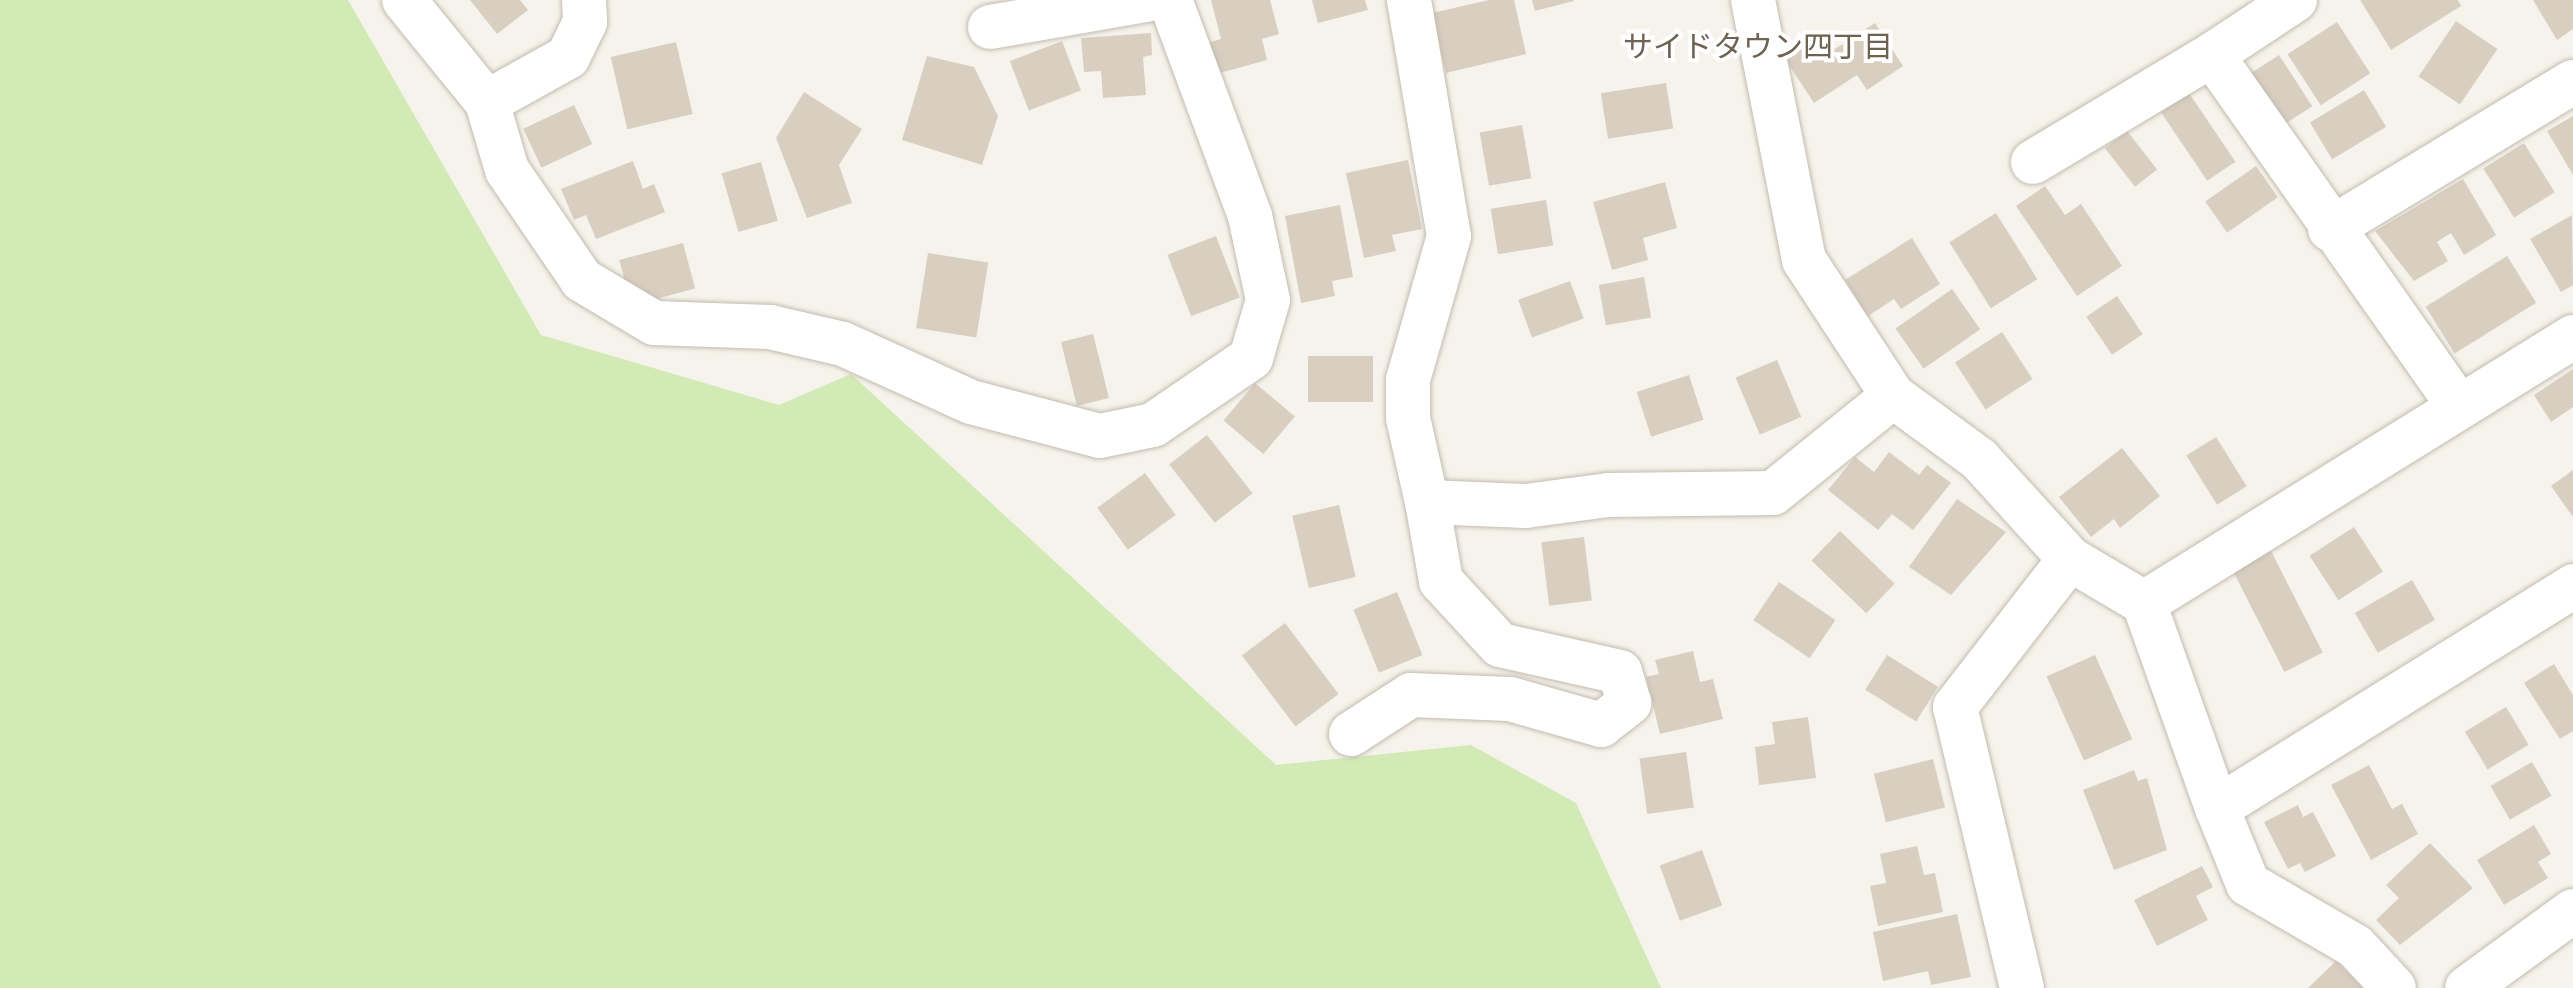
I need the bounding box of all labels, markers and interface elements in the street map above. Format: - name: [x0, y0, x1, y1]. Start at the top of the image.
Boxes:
- district label: サイドタウン四丁目: [1623, 28, 1893, 64]

